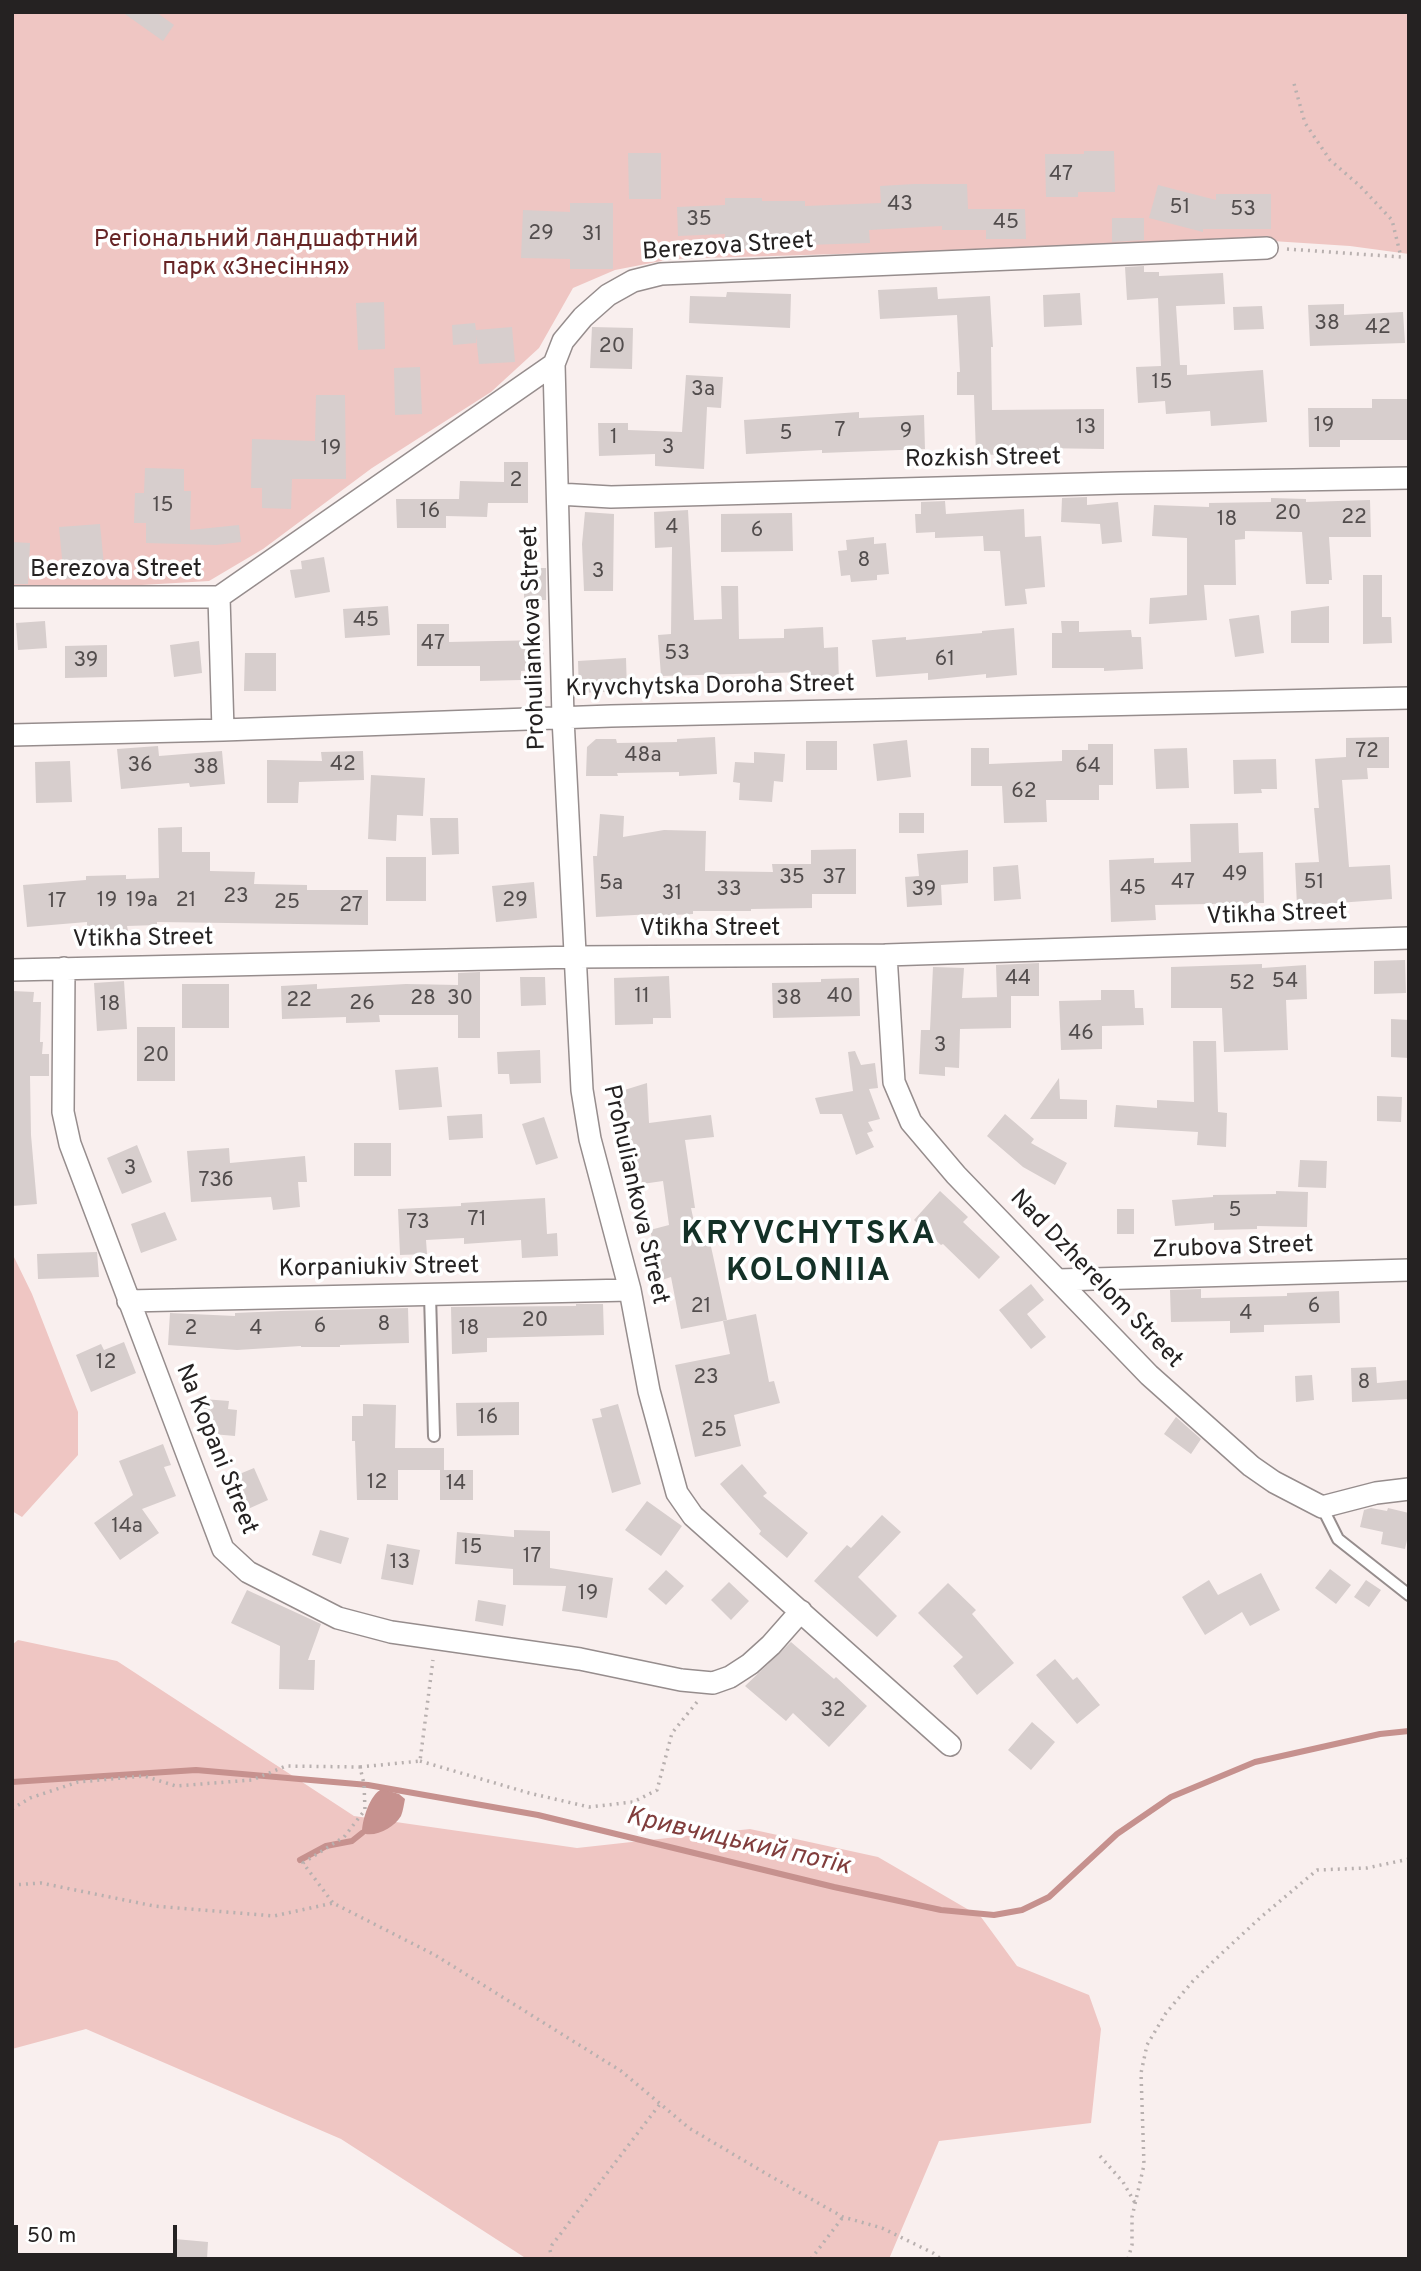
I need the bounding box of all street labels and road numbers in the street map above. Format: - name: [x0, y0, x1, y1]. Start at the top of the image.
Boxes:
- street label: Berezova Street: [641, 228, 815, 268]
- street label: Rozkish Street: [905, 444, 1061, 476]
- street label: Prohuliankova Street: [517, 525, 553, 751]
- street label: Berezova Street: [30, 557, 202, 585]
- street label: Kryvchytska Doroha Street: [565, 671, 855, 705]
- street label: Vtikha Street: [1206, 899, 1348, 933]
- street label: Vtikha Street: [640, 916, 780, 944]
- street label: Vtikha Street: [72, 924, 214, 956]
- street label: Prohuliankova Street: [595, 1082, 673, 1308]
- street label: Nad Dzherelom Street: [1002, 1185, 1188, 1375]
- street label: Zrubova Street: [1152, 1232, 1314, 1266]
- street label: Korpaniukiv Street: [279, 1253, 479, 1285]
- street label: Na Kopani Street: [168, 1361, 262, 1539]

